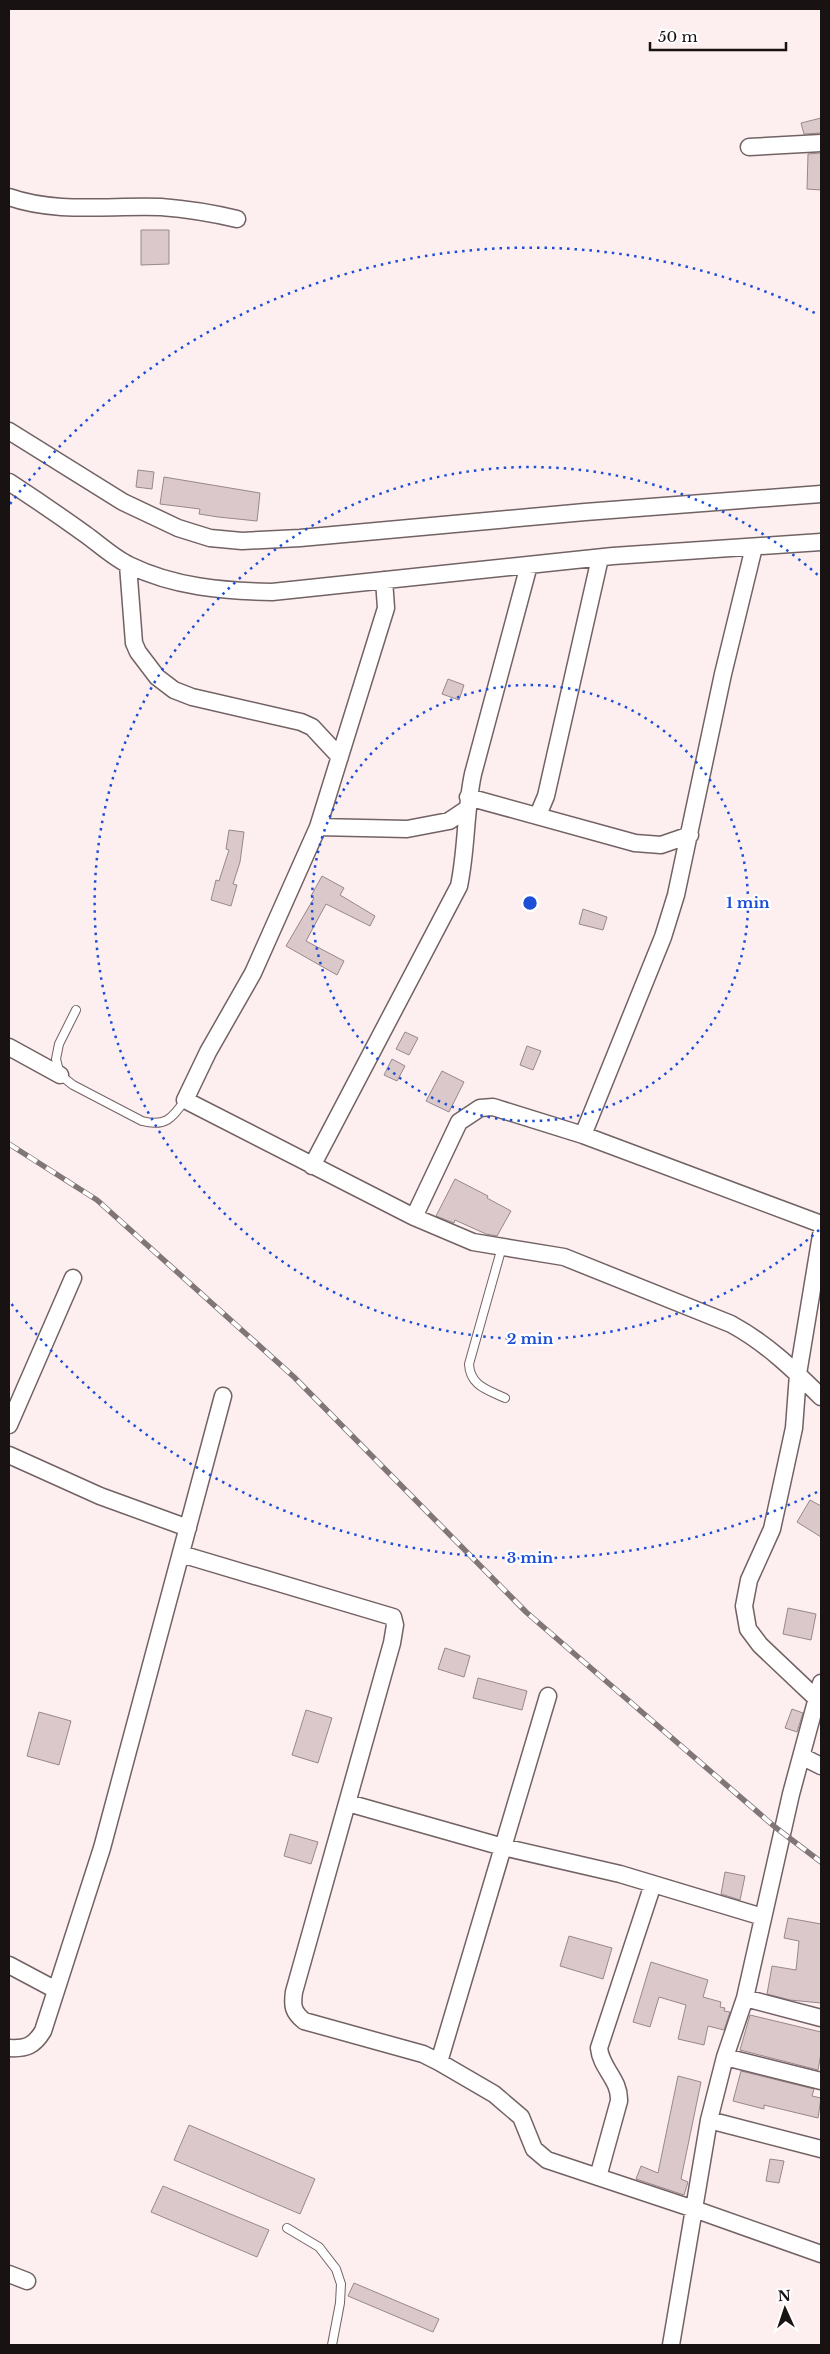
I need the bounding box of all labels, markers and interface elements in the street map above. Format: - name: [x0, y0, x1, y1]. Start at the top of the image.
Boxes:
- scale bar: [650, 20, 786, 52]
- text: 50 m: [658, 27, 698, 46]
- text: 1 min: [726, 893, 770, 912]
- centre of rings: [521, 894, 539, 912]
- text: 2 min: [507, 1329, 553, 1348]
- text: 3 min: [507, 1548, 553, 1567]
- north arrow: [760, 2284, 810, 2334]
- text: N: [777, 2287, 791, 2305]

